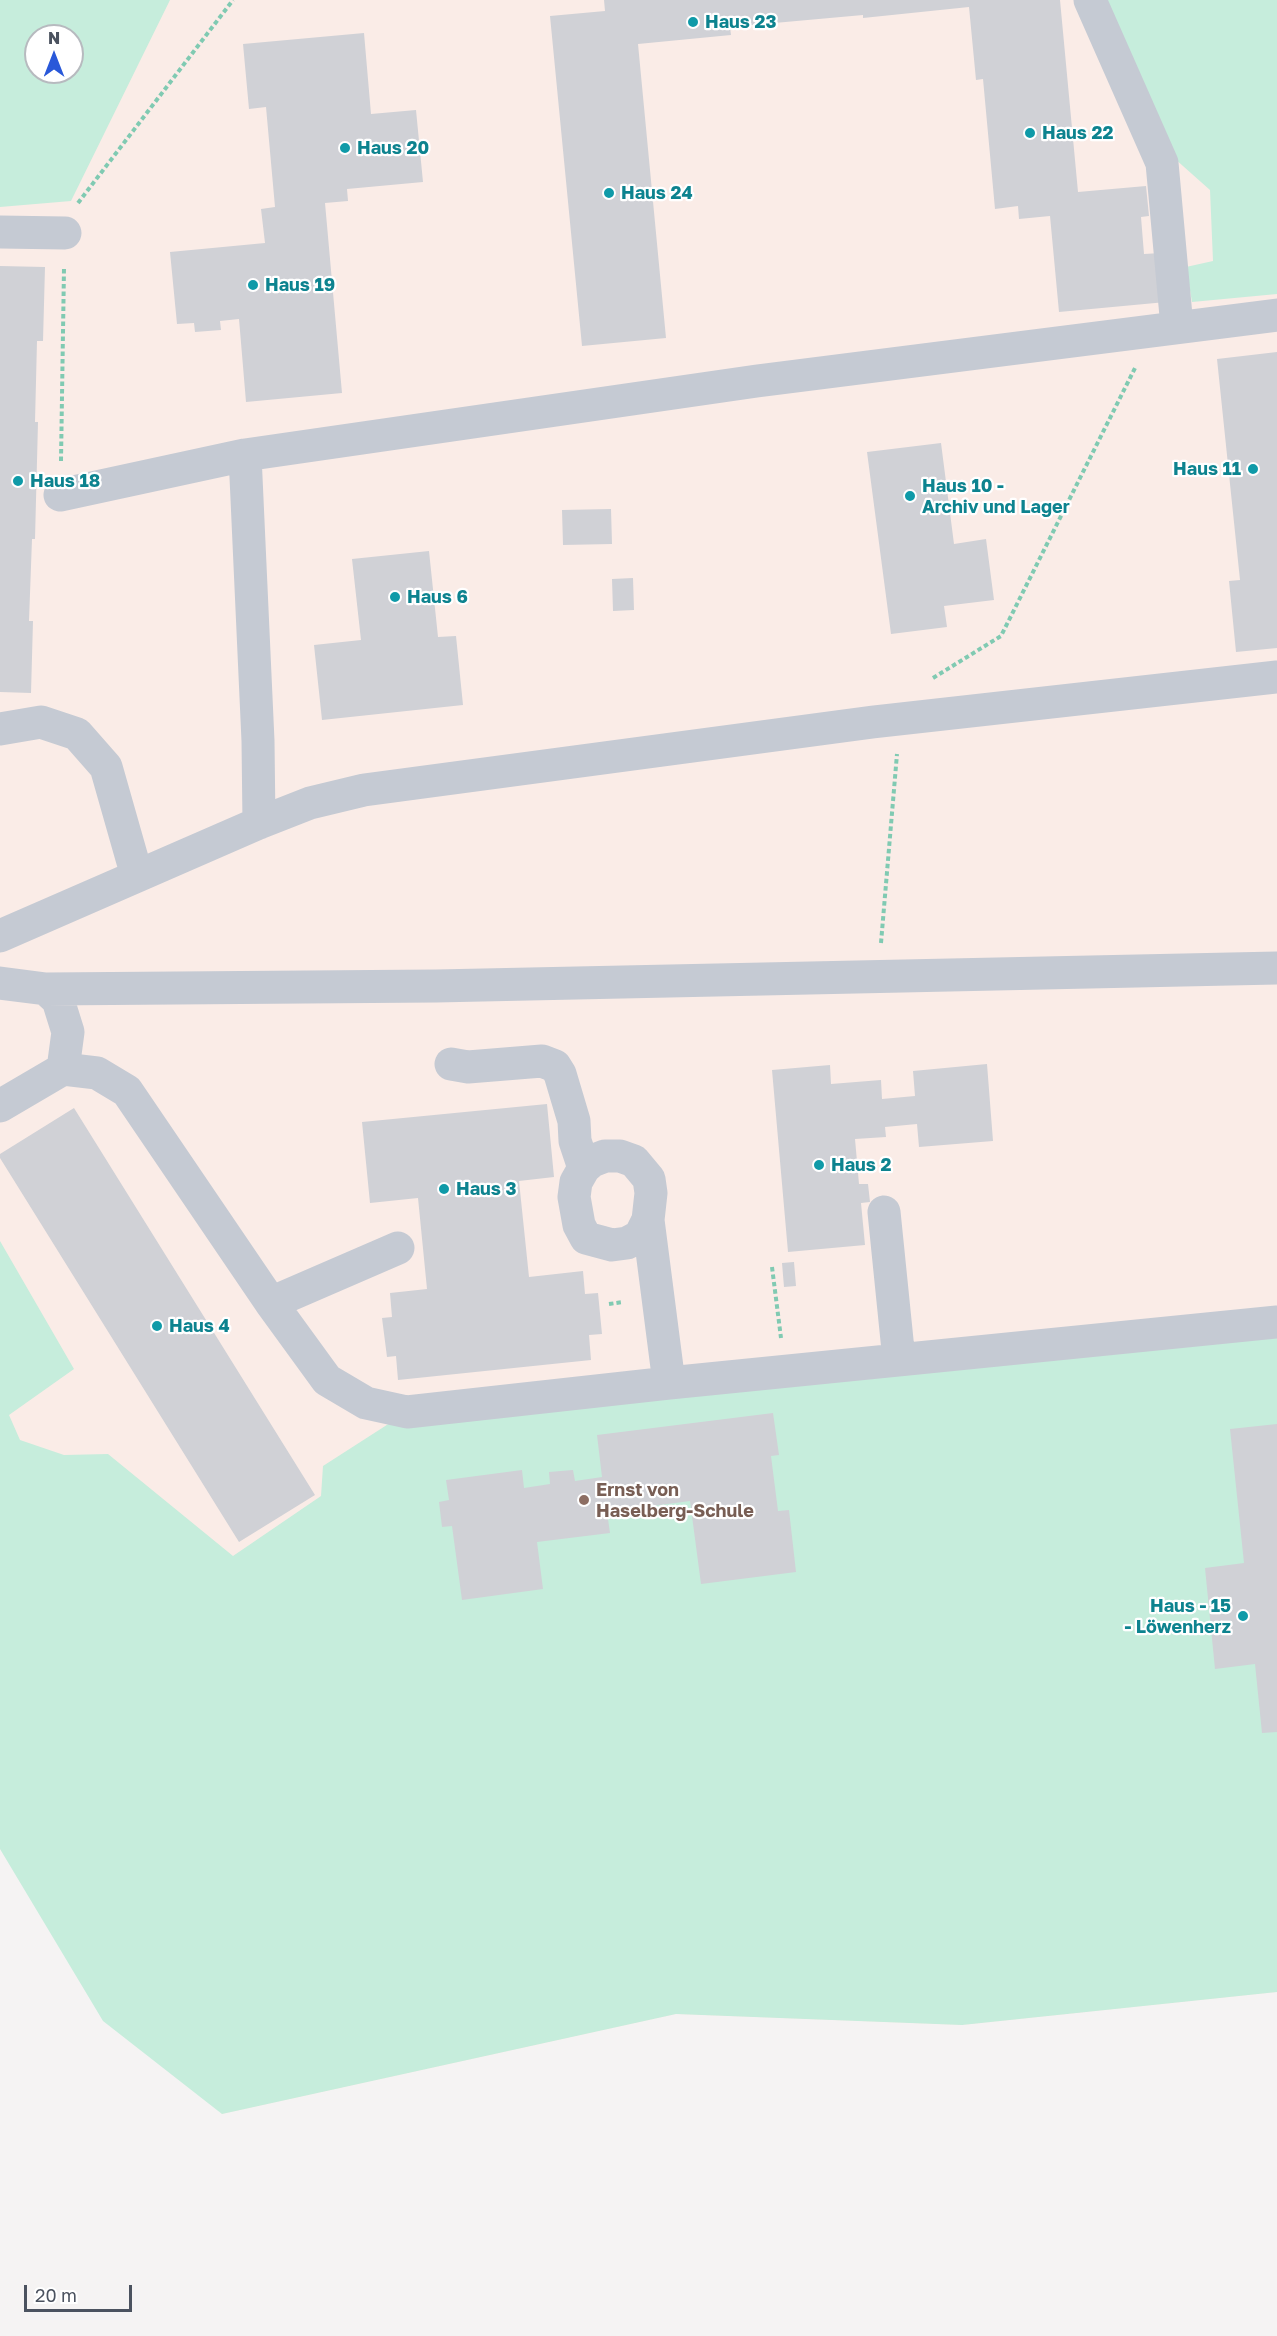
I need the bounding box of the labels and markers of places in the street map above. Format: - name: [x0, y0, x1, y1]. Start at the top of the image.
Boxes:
- place label: Haus 23: [705, 11, 776, 33]
- marker: Haus 23: [686, 15, 700, 29]
- place label: Haus 22: [1042, 122, 1113, 144]
- marker: Haus 22: [1023, 126, 1037, 140]
- place label: Haus 20: [357, 137, 429, 159]
- marker: Haus 20: [338, 141, 352, 155]
- place label: Haus 24: [621, 182, 693, 204]
- marker: Haus 24: [602, 186, 616, 200]
- place label: Haus 19: [265, 274, 335, 296]
- marker: Haus 19: [246, 278, 260, 292]
- place label: Haus 11: [1173, 458, 1241, 480]
- marker: Haus 11: [1246, 462, 1260, 476]
- place label: Haus 18: [30, 470, 100, 492]
- marker: Haus 18: [11, 474, 25, 488]
- place label: Haus 10 - Archiv und Lager: [922, 475, 1070, 518]
- marker: Haus 10 - Archiv und Lager: [903, 489, 917, 503]
- place label: Haus 6: [407, 586, 468, 608]
- marker: Haus 6: [388, 590, 402, 604]
- place label: Haus 2: [831, 1154, 891, 1176]
- marker: Haus 2: [812, 1158, 826, 1172]
- place label: Haus 3: [456, 1178, 516, 1200]
- marker: Haus 3: [437, 1182, 451, 1196]
- place label: Haus 4: [169, 1315, 230, 1337]
- marker: Haus 4: [150, 1319, 164, 1333]
- place label: Ernst von Haselberg-Schule: [596, 1479, 754, 1522]
- marker: Ernst von Haselberg-Schule: [577, 1493, 591, 1507]
- place label: Haus - 15 - Löwenherz: [1124, 1595, 1231, 1638]
- marker: Haus - 15 - Löwenherz: [1236, 1609, 1250, 1623]

